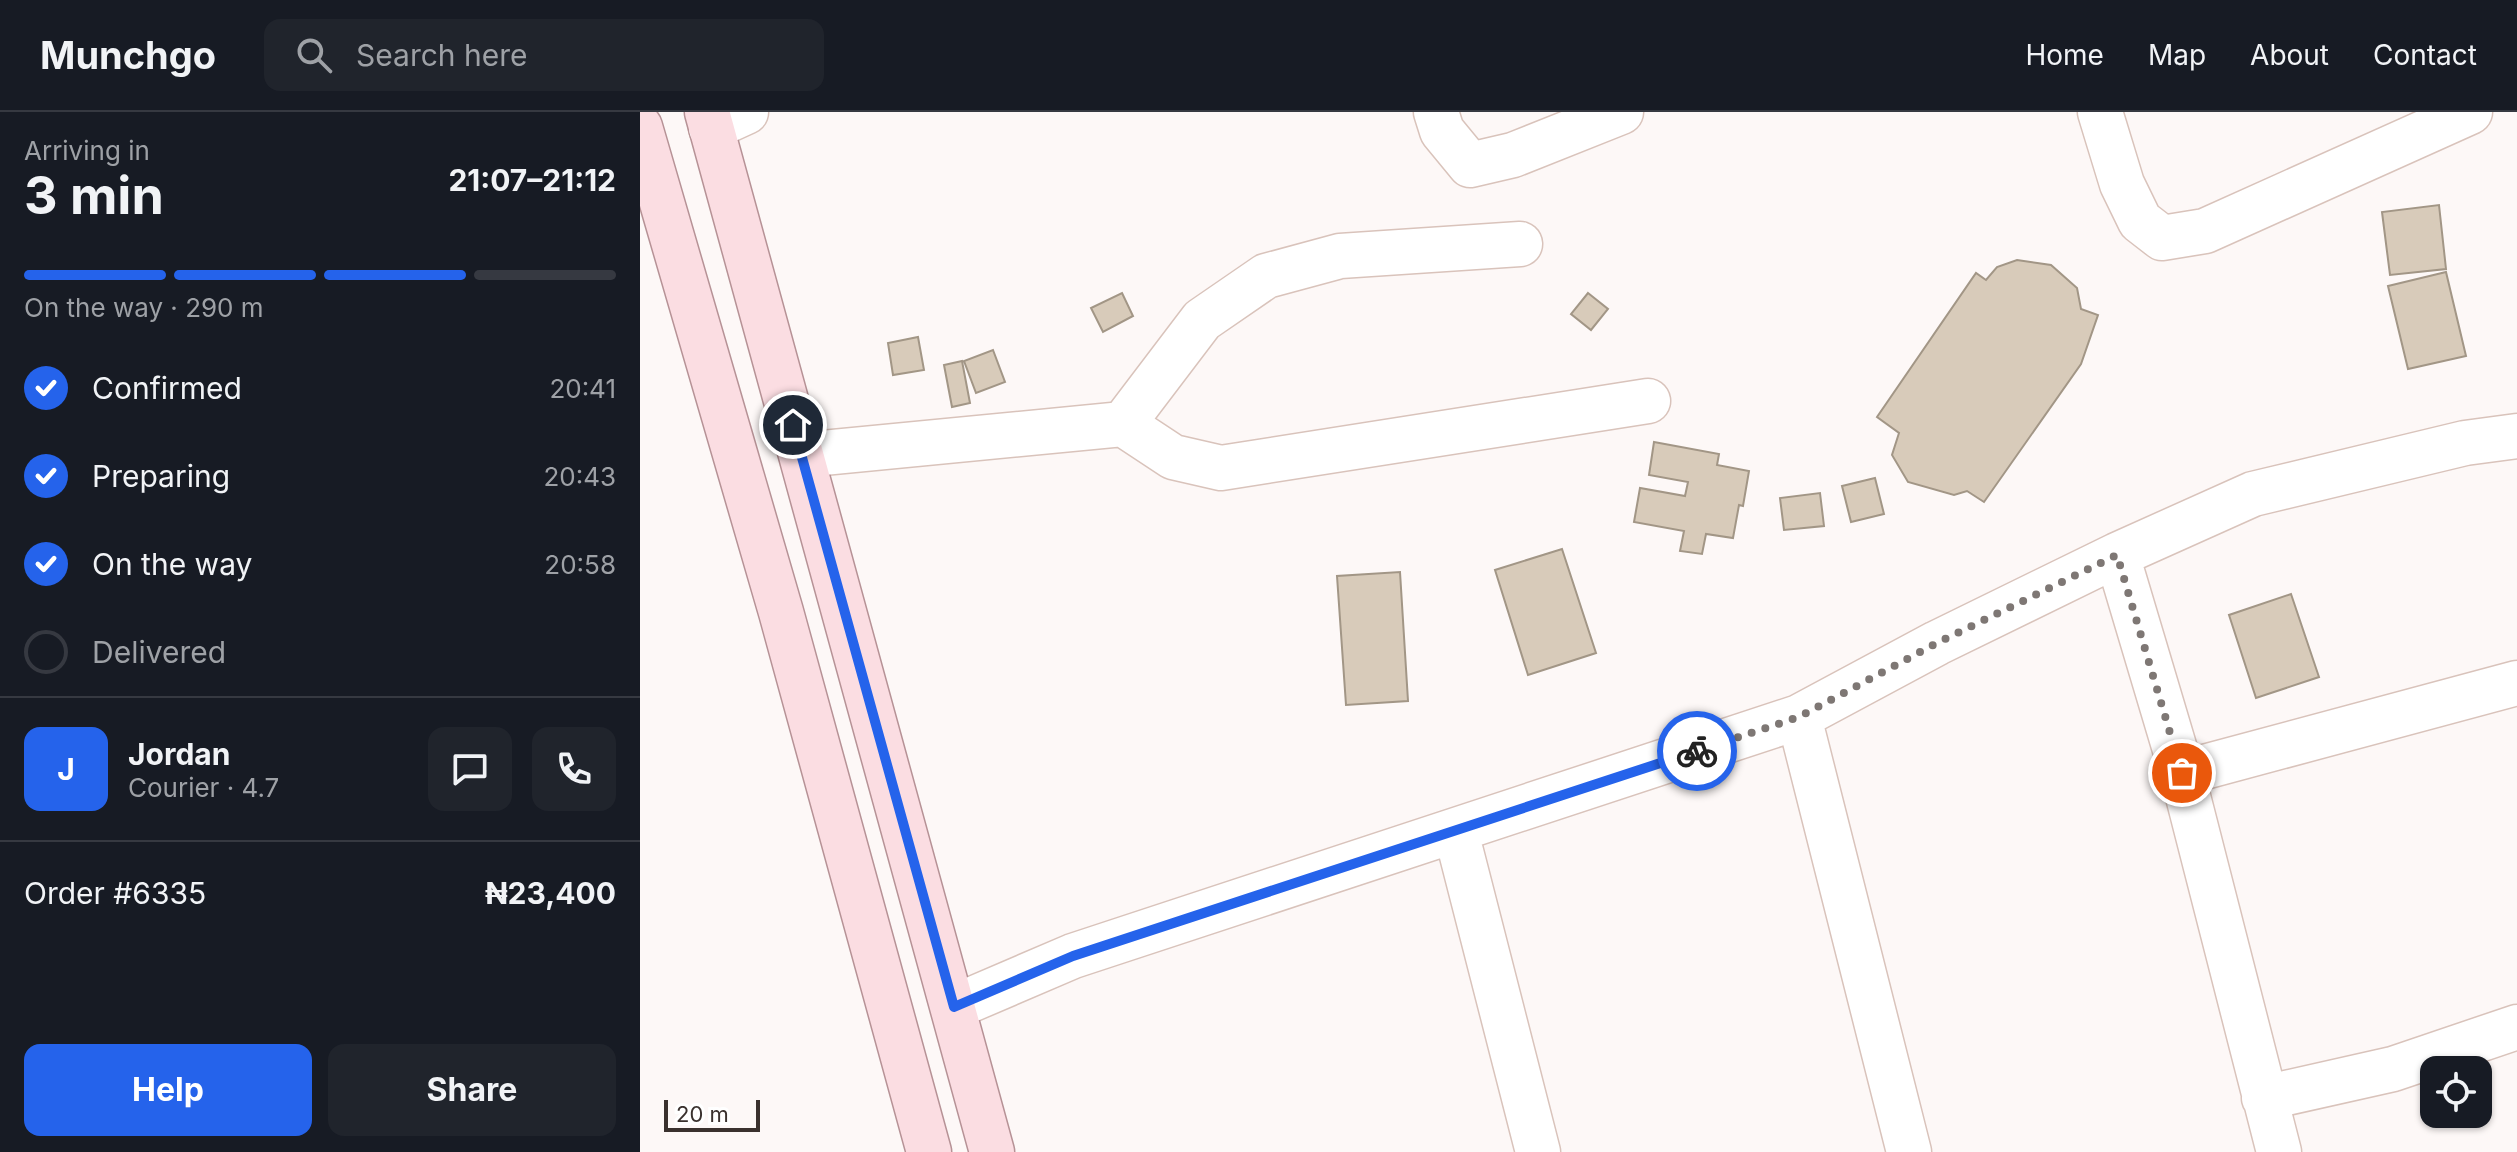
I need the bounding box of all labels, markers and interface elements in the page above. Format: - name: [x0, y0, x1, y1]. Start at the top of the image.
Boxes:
- search box: [264, 19, 824, 91]
- text: Munchgo: [40, 32, 216, 78]
- icon: search: [292, 33, 336, 77]
- text: Search here: [356, 37, 528, 73]
- text: Home: [2025, 38, 2104, 72]
- text: Map: [2148, 38, 2206, 72]
- text: About: [2250, 38, 2329, 72]
- text: Contact: [2373, 38, 2477, 72]
- text: Arriving in: [24, 135, 150, 166]
- text: 21:07–21:12: [448, 162, 616, 198]
- text: 3 min: [24, 164, 164, 227]
- text: On the way · 290 m: [24, 292, 264, 323]
- icon: check: [24, 366, 68, 410]
- text: Confirmed: [92, 370, 242, 406]
- text: 20:41: [549, 373, 616, 404]
- pin: [759, 391, 827, 459]
- icon: home: [771, 403, 815, 447]
- icon: check: [24, 454, 68, 498]
- text: Preparing: [92, 458, 230, 494]
- text: 20:43: [543, 461, 616, 492]
- icon: check: [24, 542, 68, 586]
- text: On the way: [92, 546, 252, 582]
- text: 20:58: [544, 549, 616, 580]
- text: Delivered: [92, 634, 226, 670]
- courier: [1657, 711, 1737, 791]
- button: chat: [428, 727, 512, 811]
- button: phone: [532, 727, 616, 811]
- icon: bike: [1675, 729, 1719, 773]
- text: Jordan: [128, 736, 230, 772]
- pin: [2148, 739, 2216, 807]
- text: J: [57, 751, 75, 787]
- icon: bag: [2160, 751, 2204, 795]
- text: Courier · 4.7: [128, 772, 279, 803]
- text: Order #6335: [24, 875, 206, 911]
- text: ₦23,400: [485, 875, 616, 911]
- button: Help: [24, 1044, 312, 1136]
- button: Share: [328, 1044, 616, 1136]
- map controls: [2420, 1056, 2492, 1128]
- button: locate: [2420, 1056, 2492, 1128]
- scale bar: [664, 1096, 760, 1132]
- text: 20 m: [676, 1101, 729, 1127]

